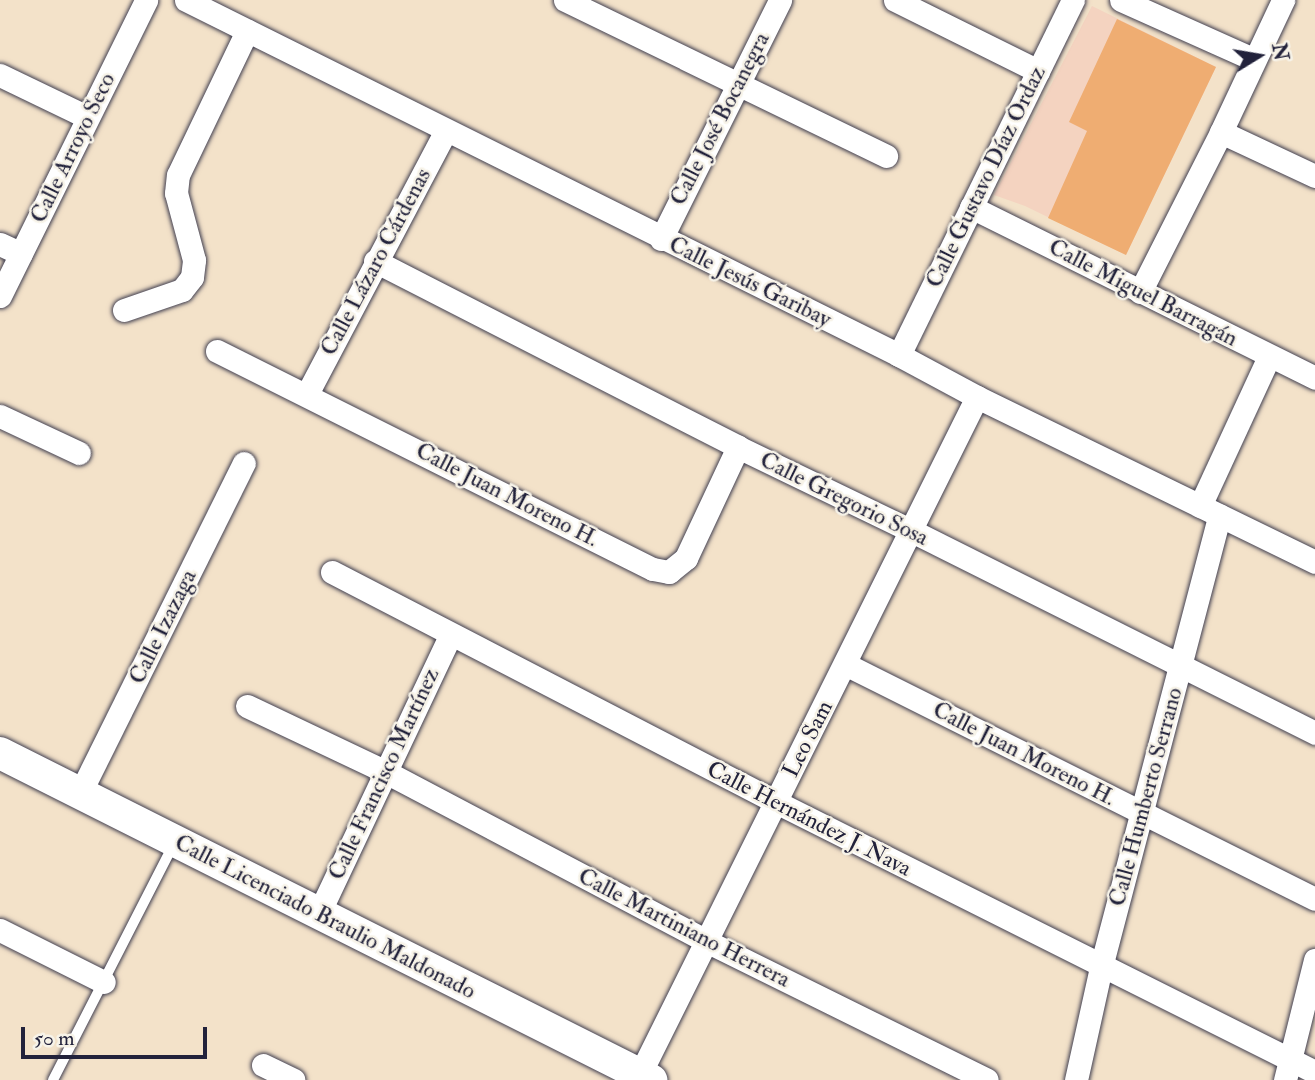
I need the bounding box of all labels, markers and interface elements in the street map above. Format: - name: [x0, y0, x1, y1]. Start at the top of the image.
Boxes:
- north arrow: [1224, 21, 1294, 91]
- street label: Calle José Bocanegra: [664, 28, 776, 210]
- text: N: [1266, 41, 1293, 63]
- street label: Calle Gustavo Díaz Ordaz: [920, 62, 1052, 292]
- street label: Calle Arroyo Seco: [25, 68, 121, 228]
- street label: Calle Lázaro Cárdenas: [315, 164, 437, 360]
- street label: Calle Jesús Garibay: [664, 231, 836, 333]
- street label: Calle Miguel Barragán: [1044, 233, 1242, 353]
- street label: Calle Juan Moreno H.: [411, 437, 603, 553]
- street label: Calle Gregorio Sosa: [755, 446, 933, 552]
- street label: Calle Izazaga: [124, 565, 202, 689]
- street label: Calle Francisco Martínez: [323, 664, 445, 884]
- street label: Calle Humberto Serrano: [1104, 685, 1188, 909]
- street label: Leo Sam: [777, 696, 839, 782]
- street label: Calle Juan Moreno H.: [928, 696, 1120, 812]
- street label: Calle Hernández J. Nava: [702, 755, 916, 883]
- street label: Calle Licenciado Braulio Maldonado: [170, 829, 480, 1005]
- street label: Calle Martiniano Herrera: [573, 863, 795, 993]
- scale bar: [24, 1014, 210, 1058]
- text: 50 m: [34, 1025, 75, 1052]

